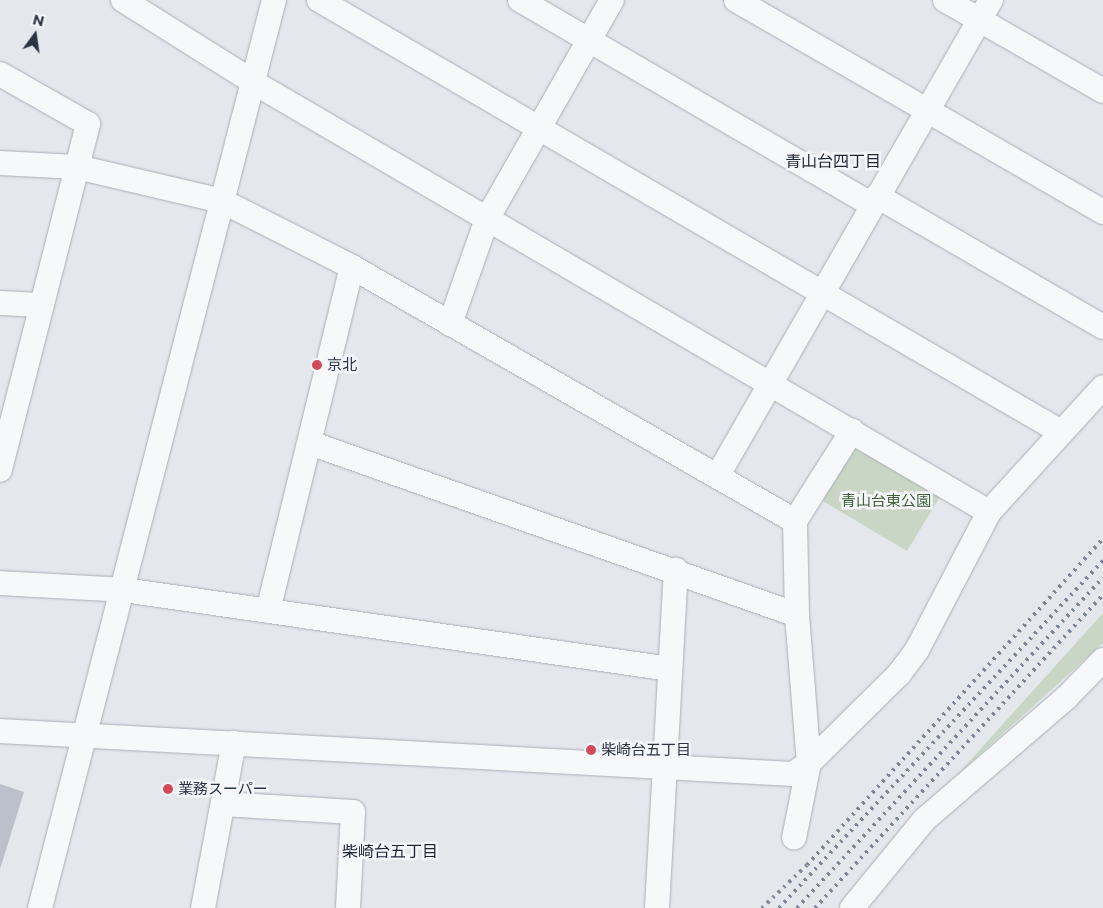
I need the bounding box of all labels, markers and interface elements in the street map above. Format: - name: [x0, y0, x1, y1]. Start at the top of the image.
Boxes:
- north arrow: [10, 10, 60, 60]
- text: N: [31, 10, 46, 31]
- district label: 青山台四丁目: [785, 152, 881, 172]
- place label: 京北: [327, 356, 357, 374]
- marker: 京北: [311, 359, 323, 371]
- park label: 青山台東公園: [841, 492, 931, 510]
- place label: 柴崎台五丁目: [601, 741, 691, 759]
- marker: 柴崎台五丁目: [585, 744, 597, 756]
- place label: 業務スーパー: [178, 780, 268, 798]
- marker: 業務スーパー: [162, 783, 174, 795]
- district label: 柴崎台五丁目: [342, 842, 438, 862]

